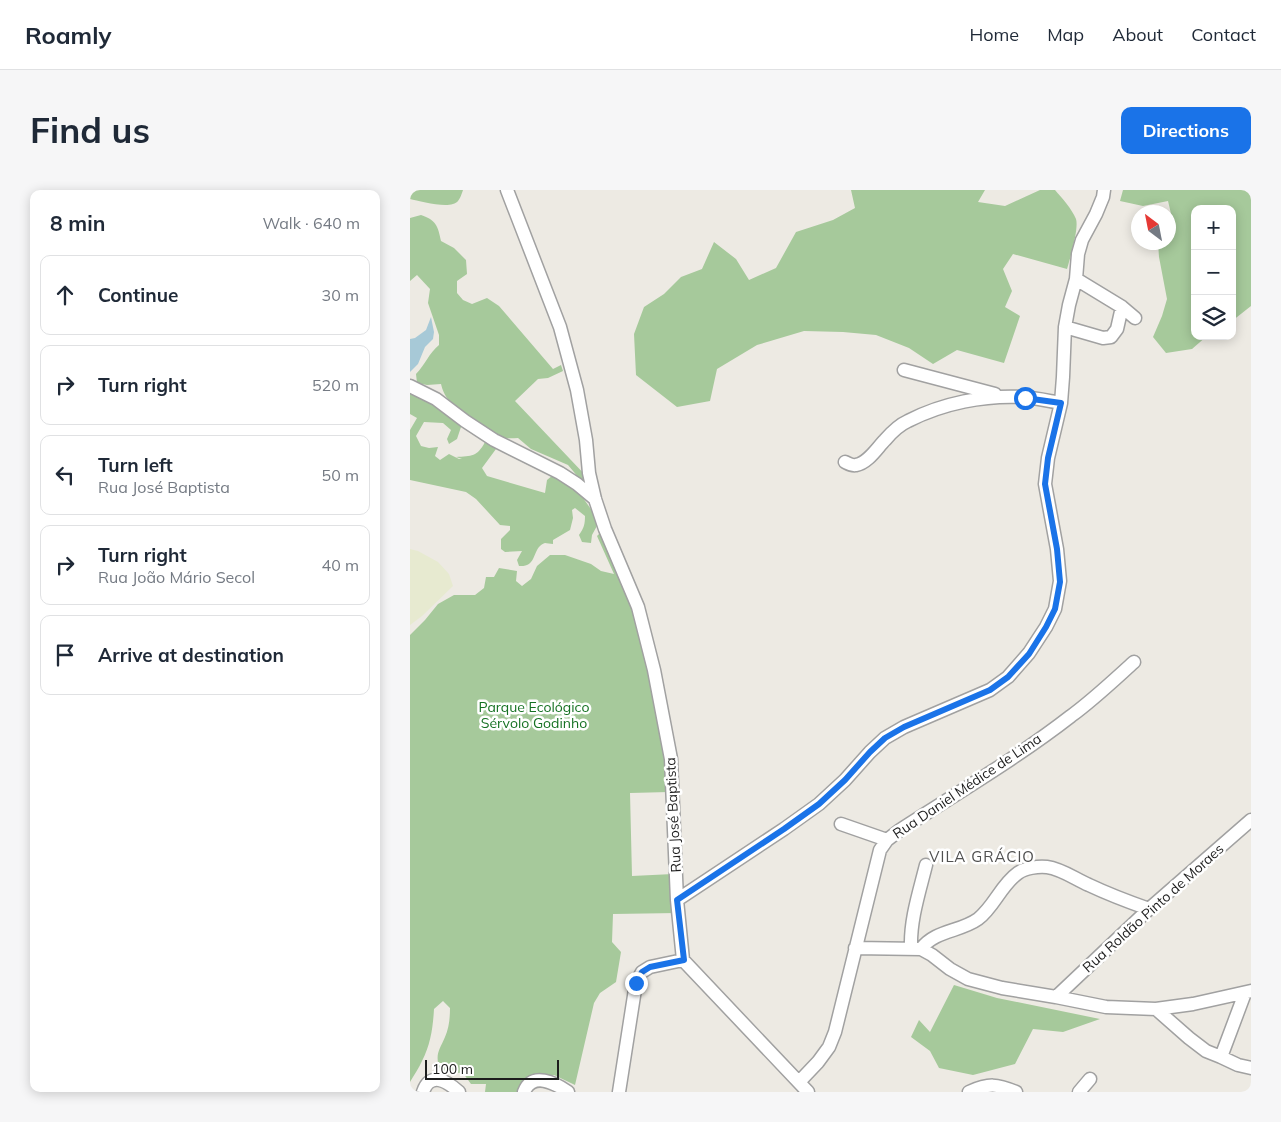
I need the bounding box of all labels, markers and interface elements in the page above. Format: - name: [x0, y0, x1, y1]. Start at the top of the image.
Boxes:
- text: Roamly: [25, 20, 112, 50]
- text: Home: [969, 23, 1019, 46]
- text: Map: [1047, 23, 1084, 46]
- text: About: [1112, 23, 1163, 46]
- text: Contact: [1191, 23, 1256, 46]
- button: Directions: [1121, 107, 1251, 154]
- text: Find us: [30, 108, 150, 152]
- north arrow: [1131, 205, 1176, 250]
- map controls: [1191, 205, 1236, 340]
- button: +: [1191, 205, 1236, 250]
- text: 8 min: [50, 210, 105, 236]
- text: Walk · 640 m: [262, 213, 360, 233]
- button: −: [1191, 250, 1236, 295]
- icon: ahead: [51, 281, 79, 309]
- text: Continue: [98, 283, 178, 307]
- text: 30 m: [322, 285, 359, 305]
- button: layers: [1191, 295, 1236, 340]
- icon: right: [51, 371, 79, 399]
- text: Turn right: [98, 373, 187, 397]
- text: 520 m: [312, 375, 359, 395]
- route start: [1014, 387, 1037, 410]
- text: Turn left: [98, 453, 173, 477]
- icon: left: [51, 461, 79, 489]
- text: 50 m: [322, 465, 359, 485]
- text: Rua José Baptista: [98, 477, 230, 497]
- text: Turn right: [98, 543, 187, 567]
- icon: right: [51, 551, 79, 579]
- text: 40 m: [322, 555, 359, 575]
- text: Rua João Mário Secol: [98, 567, 255, 587]
- icon: arrive: [51, 641, 79, 669]
- text: Arrive at destination: [98, 643, 284, 667]
- park label: Parque Ecológico Sérvolo Godinho: [479, 698, 589, 732]
- street label: Rua Daniel Médice de Lima: [889, 729, 1045, 843]
- street label: Rua José Baptista: [661, 757, 685, 873]
- street label: Rua Roldão Pinto de Moraes: [1079, 840, 1227, 976]
- district label: VILA GRÁCIO: [929, 847, 1035, 866]
- route end: [625, 972, 648, 995]
- scale bar: [425, 1057, 559, 1080]
- text: 100 m: [432, 1060, 473, 1078]

